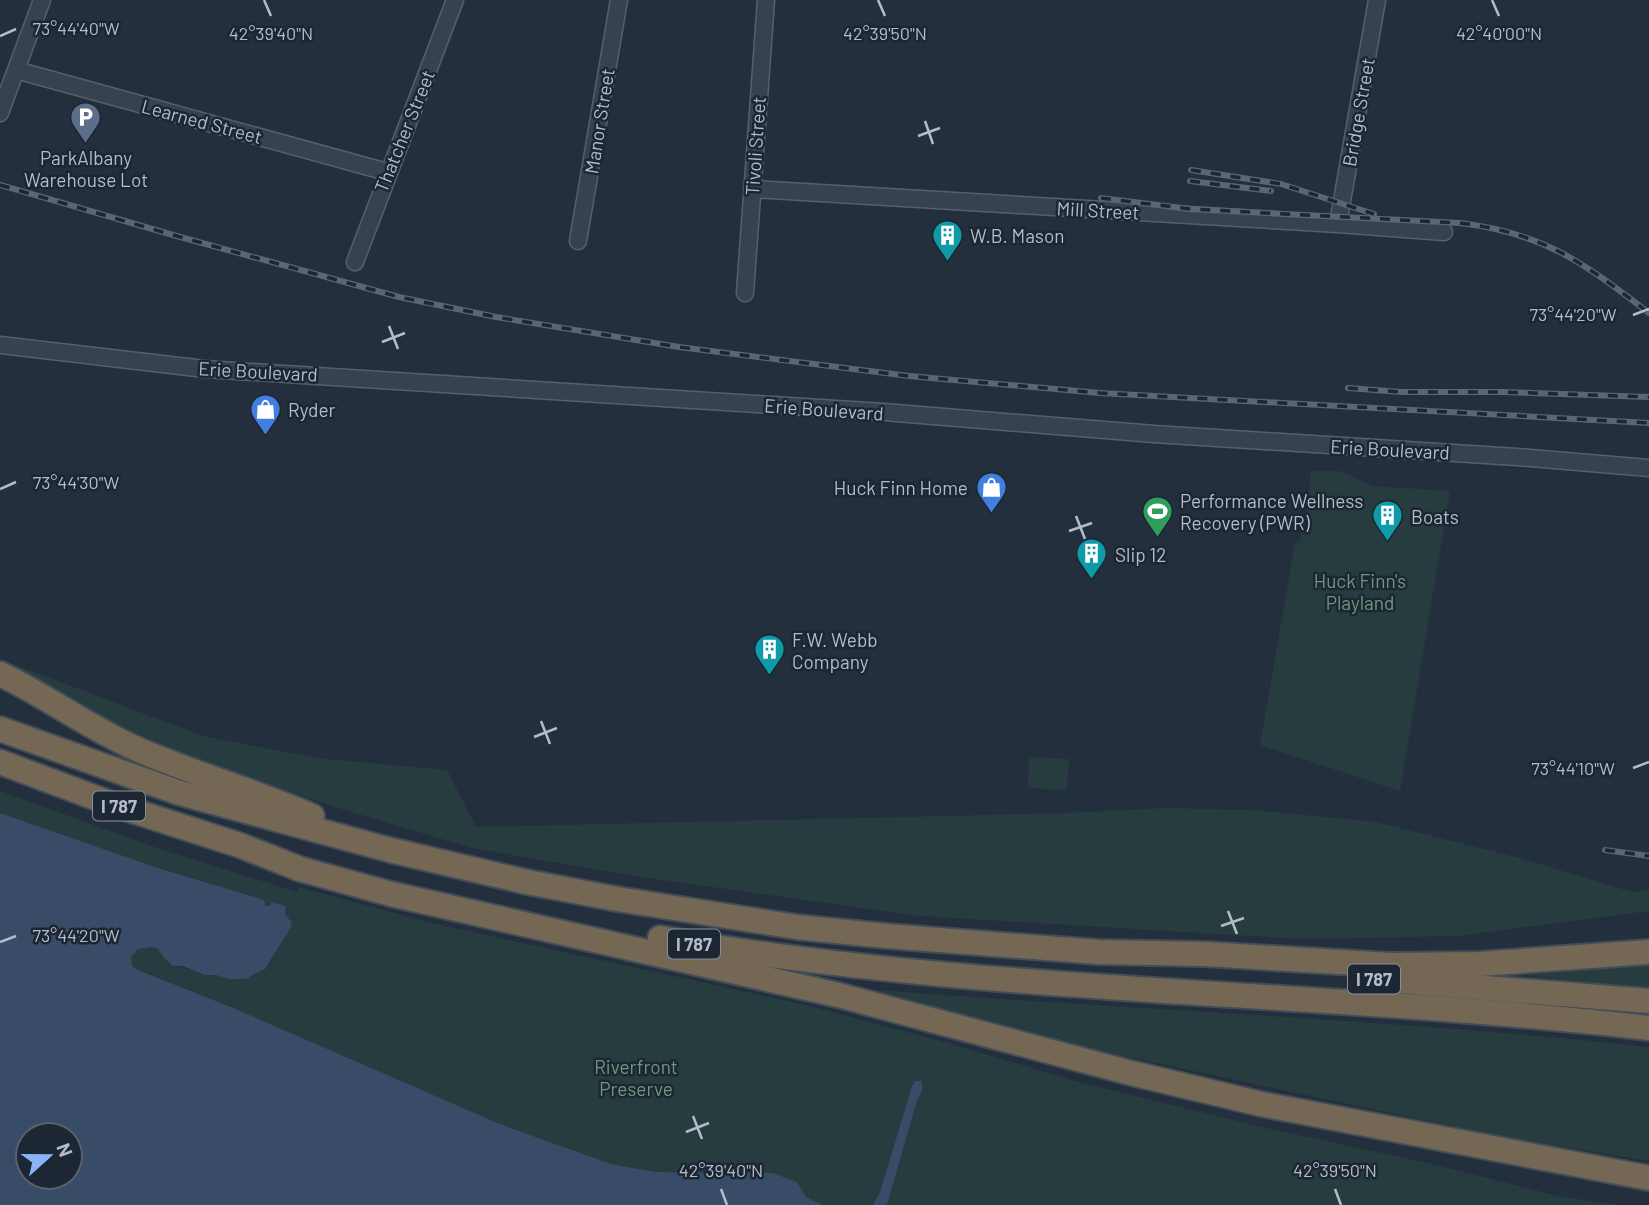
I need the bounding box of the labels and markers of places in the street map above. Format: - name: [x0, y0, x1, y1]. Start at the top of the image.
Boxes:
- parking icon: ParkAlbany Warehouse Lot: [69, 101, 103, 145]
- place label: ParkAlbany Warehouse Lot: [24, 146, 148, 191]
- building icon: W.B. Mason: [930, 218, 964, 262]
- place label: W.B. Mason: [970, 224, 1065, 247]
- shop icon: Ryder: [248, 392, 282, 436]
- place label: Ryder: [288, 398, 336, 421]
- shop icon: Huck Finn Home: [974, 470, 1008, 514]
- place label: Huck Finn Home: [834, 476, 968, 499]
- place label: Performance Wellness Recovery (PWR): [1180, 489, 1363, 534]
- sports icon: Performance Wellness Recovery (PWR): [1140, 494, 1174, 538]
- building icon: Boats: [1371, 499, 1405, 543]
- place label: Boats: [1411, 505, 1459, 528]
- building icon: Slip 12: [1075, 537, 1109, 581]
- place label: Slip 12: [1115, 543, 1166, 566]
- place label: F.W. Webb Company: [792, 628, 878, 673]
- building icon: F.W. Webb Company: [752, 633, 786, 677]

